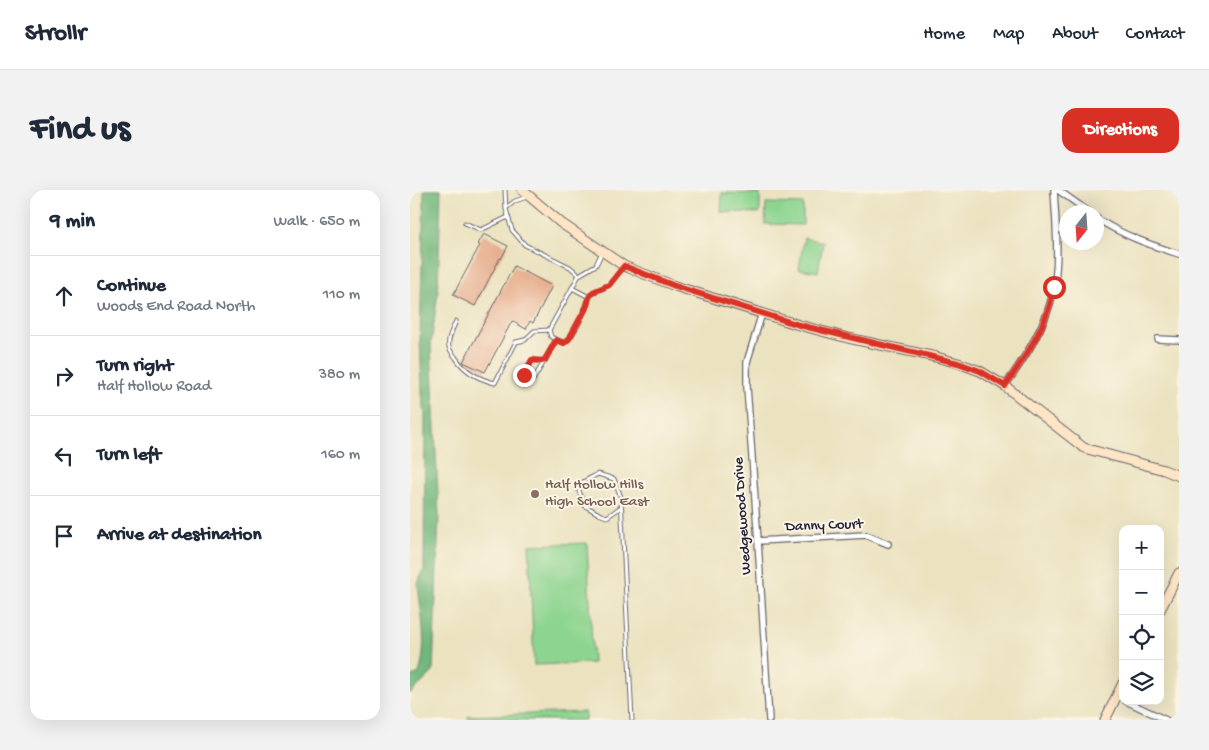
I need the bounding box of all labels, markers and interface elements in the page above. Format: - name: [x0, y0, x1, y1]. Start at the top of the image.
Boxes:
- text: Strollr: [25, 20, 86, 49]
- text: Home: [923, 24, 965, 45]
- text: Map: [993, 24, 1024, 45]
- text: About: [1052, 24, 1098, 45]
- text: Contact: [1126, 24, 1184, 45]
- button: Directions: [1062, 108, 1179, 153]
- text: Find us: [30, 110, 130, 151]
- north arrow: [1059, 205, 1104, 250]
- text: 9 min: [50, 210, 95, 235]
- text: Walk · 650 m: [274, 213, 360, 232]
- text: Continue: [97, 275, 166, 298]
- route start: [1043, 276, 1066, 299]
- icon: ahead: [50, 282, 78, 310]
- text: 110 m: [323, 286, 360, 305]
- text: Woods End Road North: [97, 298, 255, 317]
- text: Turn right: [97, 355, 173, 378]
- icon: right: [50, 362, 78, 390]
- route end: [513, 364, 536, 387]
- text: 380 m: [319, 366, 360, 385]
- text: Half Hollow Road: [97, 378, 211, 397]
- icon: left: [50, 442, 78, 470]
- text: Turn left: [97, 444, 161, 467]
- text: 160 m: [321, 446, 360, 465]
- street label: Wedgewood Drive: [730, 456, 756, 575]
- place label: Half Hollow Hills High School East: [545, 476, 651, 511]
- marker: Half Hollow Hills High School East: [529, 488, 541, 500]
- street label: Danny Court: [784, 516, 865, 536]
- icon: arrive: [50, 522, 78, 550]
- text: Arrive at destination: [97, 524, 261, 547]
- map controls: [1119, 525, 1164, 705]
- button: +: [1119, 525, 1164, 570]
- button: −: [1119, 570, 1164, 615]
- button: locate: [1119, 615, 1164, 660]
- button: layers: [1119, 660, 1164, 705]

